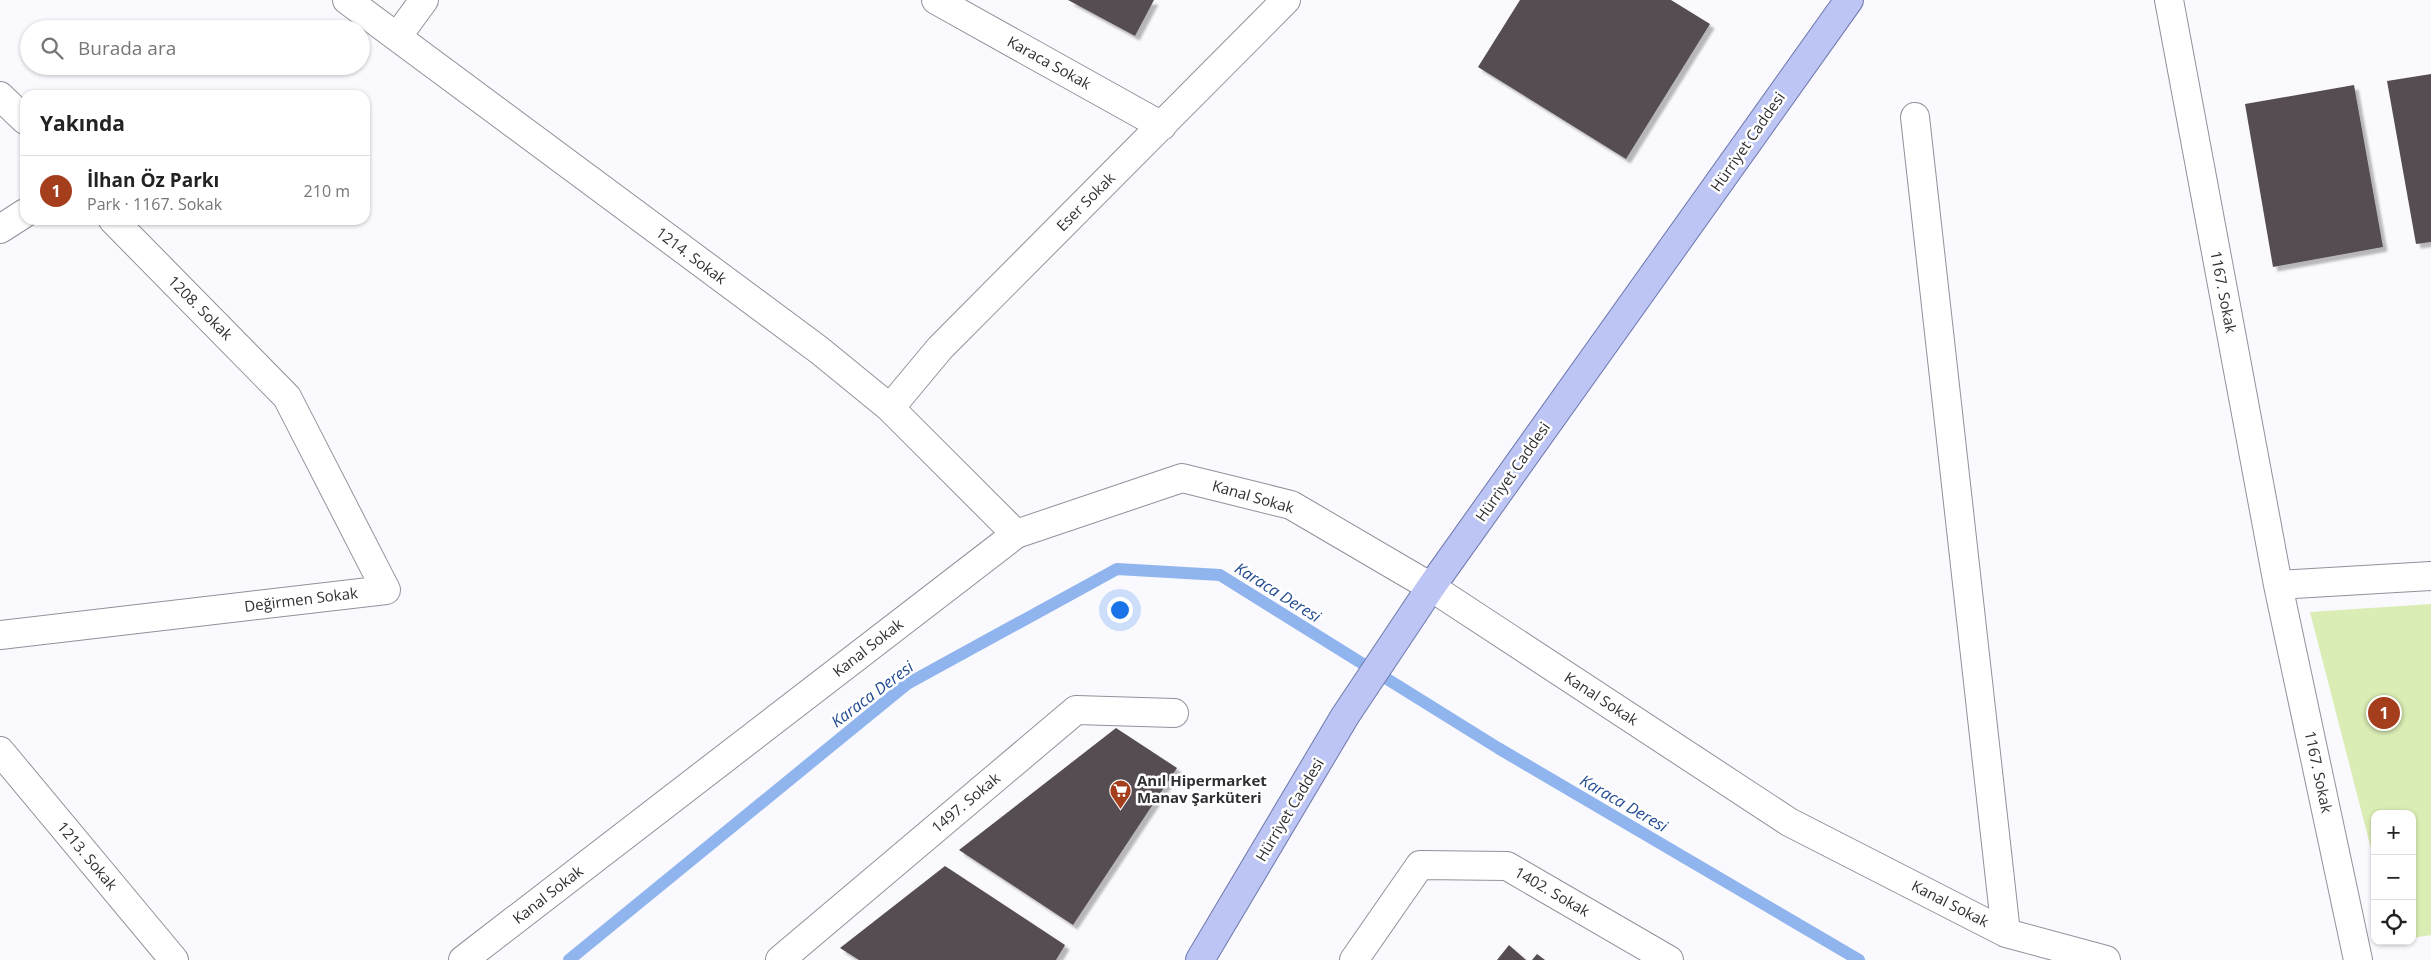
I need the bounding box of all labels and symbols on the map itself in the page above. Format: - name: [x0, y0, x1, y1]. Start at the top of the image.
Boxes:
- street label: Karaca Sokak: [1004, 31, 1095, 93]
- street label: Hürriyet Caddesi: [1705, 88, 1789, 195]
- street label: Eser Sokak: [1052, 168, 1119, 235]
- street label: 1214. Sokak: [652, 222, 731, 288]
- street label: 1167. Sokak: [2206, 249, 2242, 335]
- street label: 1208. Sokak: [164, 271, 237, 344]
- street label: Hürriyet Caddesi: [1470, 418, 1554, 525]
- street label: Kanal Sokak: [1210, 475, 1297, 517]
- water label: Karaca Deresi: [1231, 557, 1326, 628]
- street label: Değirmen Sokak: [243, 582, 359, 616]
- your location: [1107, 597, 1133, 623]
- street label: Kanal Sokak: [828, 613, 907, 681]
- water label: Karaca Deresi: [826, 655, 918, 732]
- street label: Kanal Sokak: [1561, 667, 1642, 730]
- pin: 1: [2368, 694, 2400, 732]
- street label: 1167. Sokak: [2301, 729, 2337, 815]
- street label: Hürriyet Caddesi: [1250, 754, 1328, 865]
- street label: 1497. Sokak: [927, 768, 1004, 837]
- water label: Karaca Deresi: [1576, 769, 1673, 837]
- place label: Anıl Hipermarket Manav Şarküteri: [1137, 770, 1267, 807]
- supermarket icon: Anıl Hipermarket Manav Şarküteri: [1109, 778, 1133, 809]
- street label: 1213. Sokak: [53, 817, 122, 894]
- street label: Kanal Sokak: [508, 860, 587, 928]
- street label: 1402. Sokak: [1511, 862, 1594, 921]
- street label: Kanal Sokak: [1908, 875, 1993, 931]

